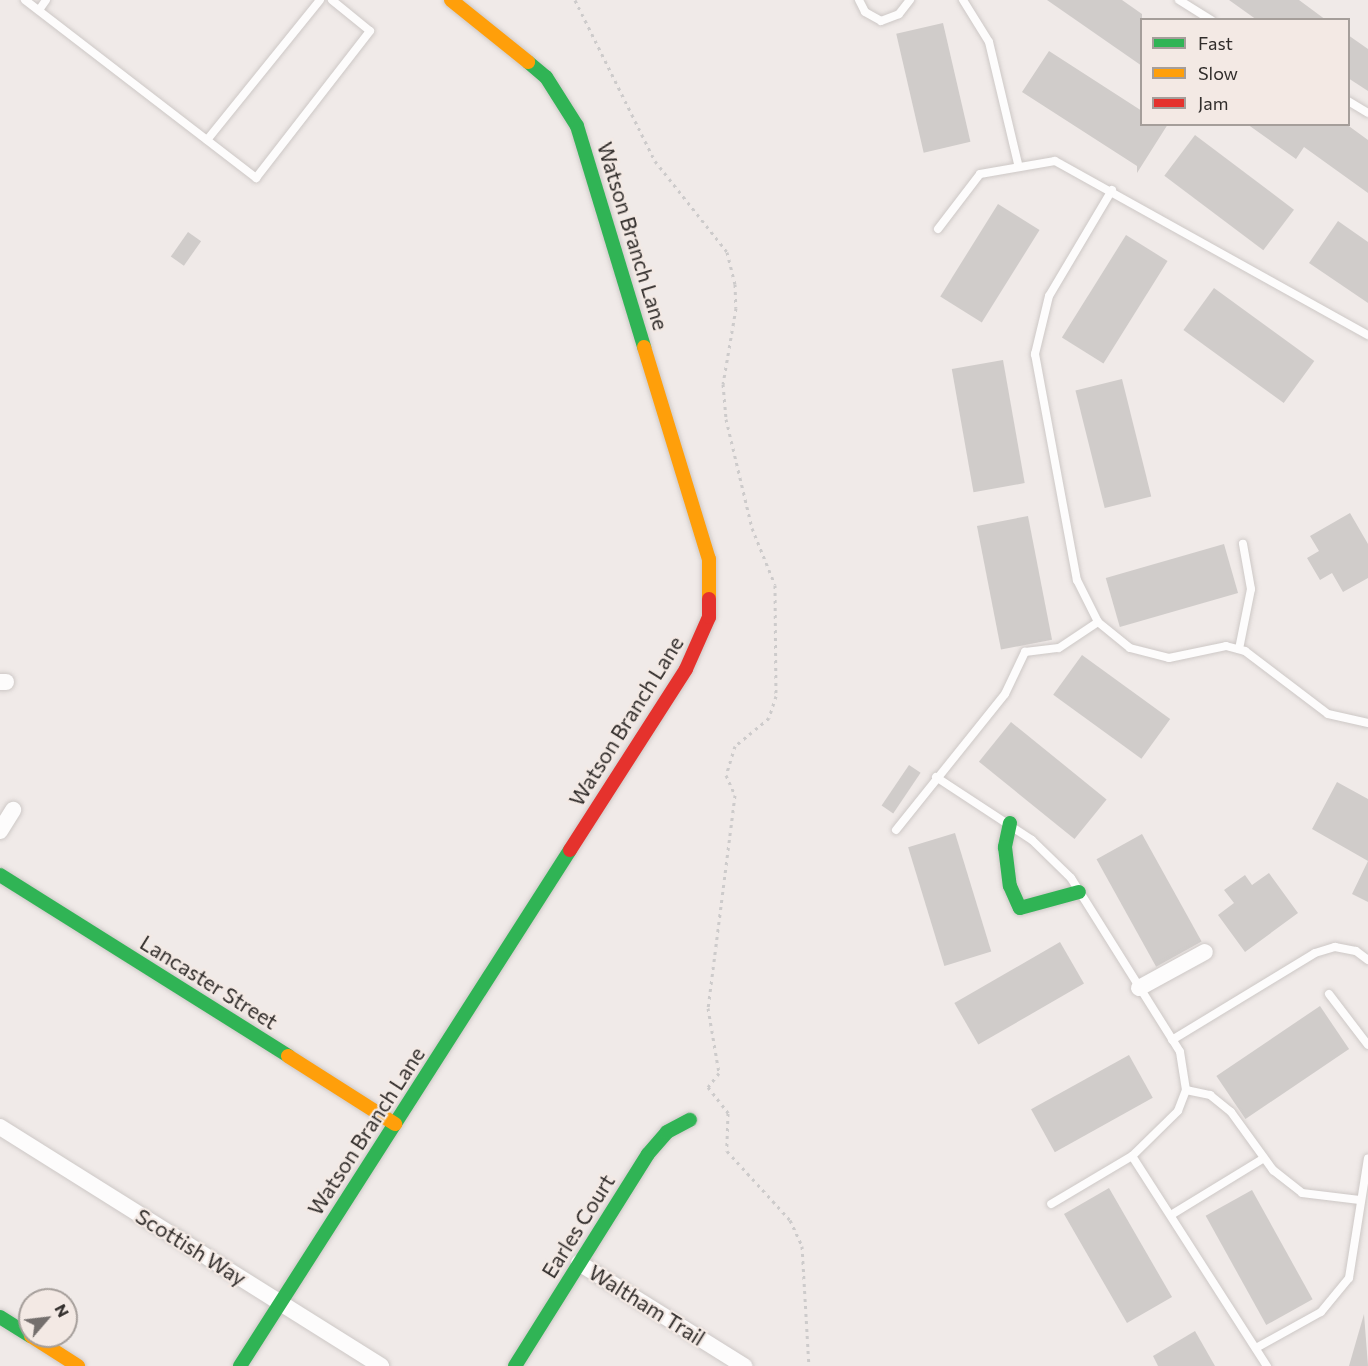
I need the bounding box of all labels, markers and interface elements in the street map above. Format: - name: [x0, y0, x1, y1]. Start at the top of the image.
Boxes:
- legend: [1140, 18, 1350, 126]
- text: Fast: [1198, 32, 1233, 54]
- text: Slow: [1198, 62, 1238, 84]
- text: Jam: [1198, 92, 1228, 114]
- street label: Watson Branch Lane: [592, 139, 674, 333]
- street label: Watson Branch Lane: [564, 631, 688, 811]
- street label: Lancaster Street: [136, 930, 282, 1034]
- street label: Watson Branch Lane: [302, 1042, 430, 1220]
- street label: Earles Court: [536, 1170, 620, 1282]
- street label: Scottish Way: [131, 1203, 251, 1291]
- street label: Waltham Trail: [584, 1259, 710, 1351]
- north arrow: [18, 1288, 78, 1348]
- text: N: [51, 1300, 74, 1320]

